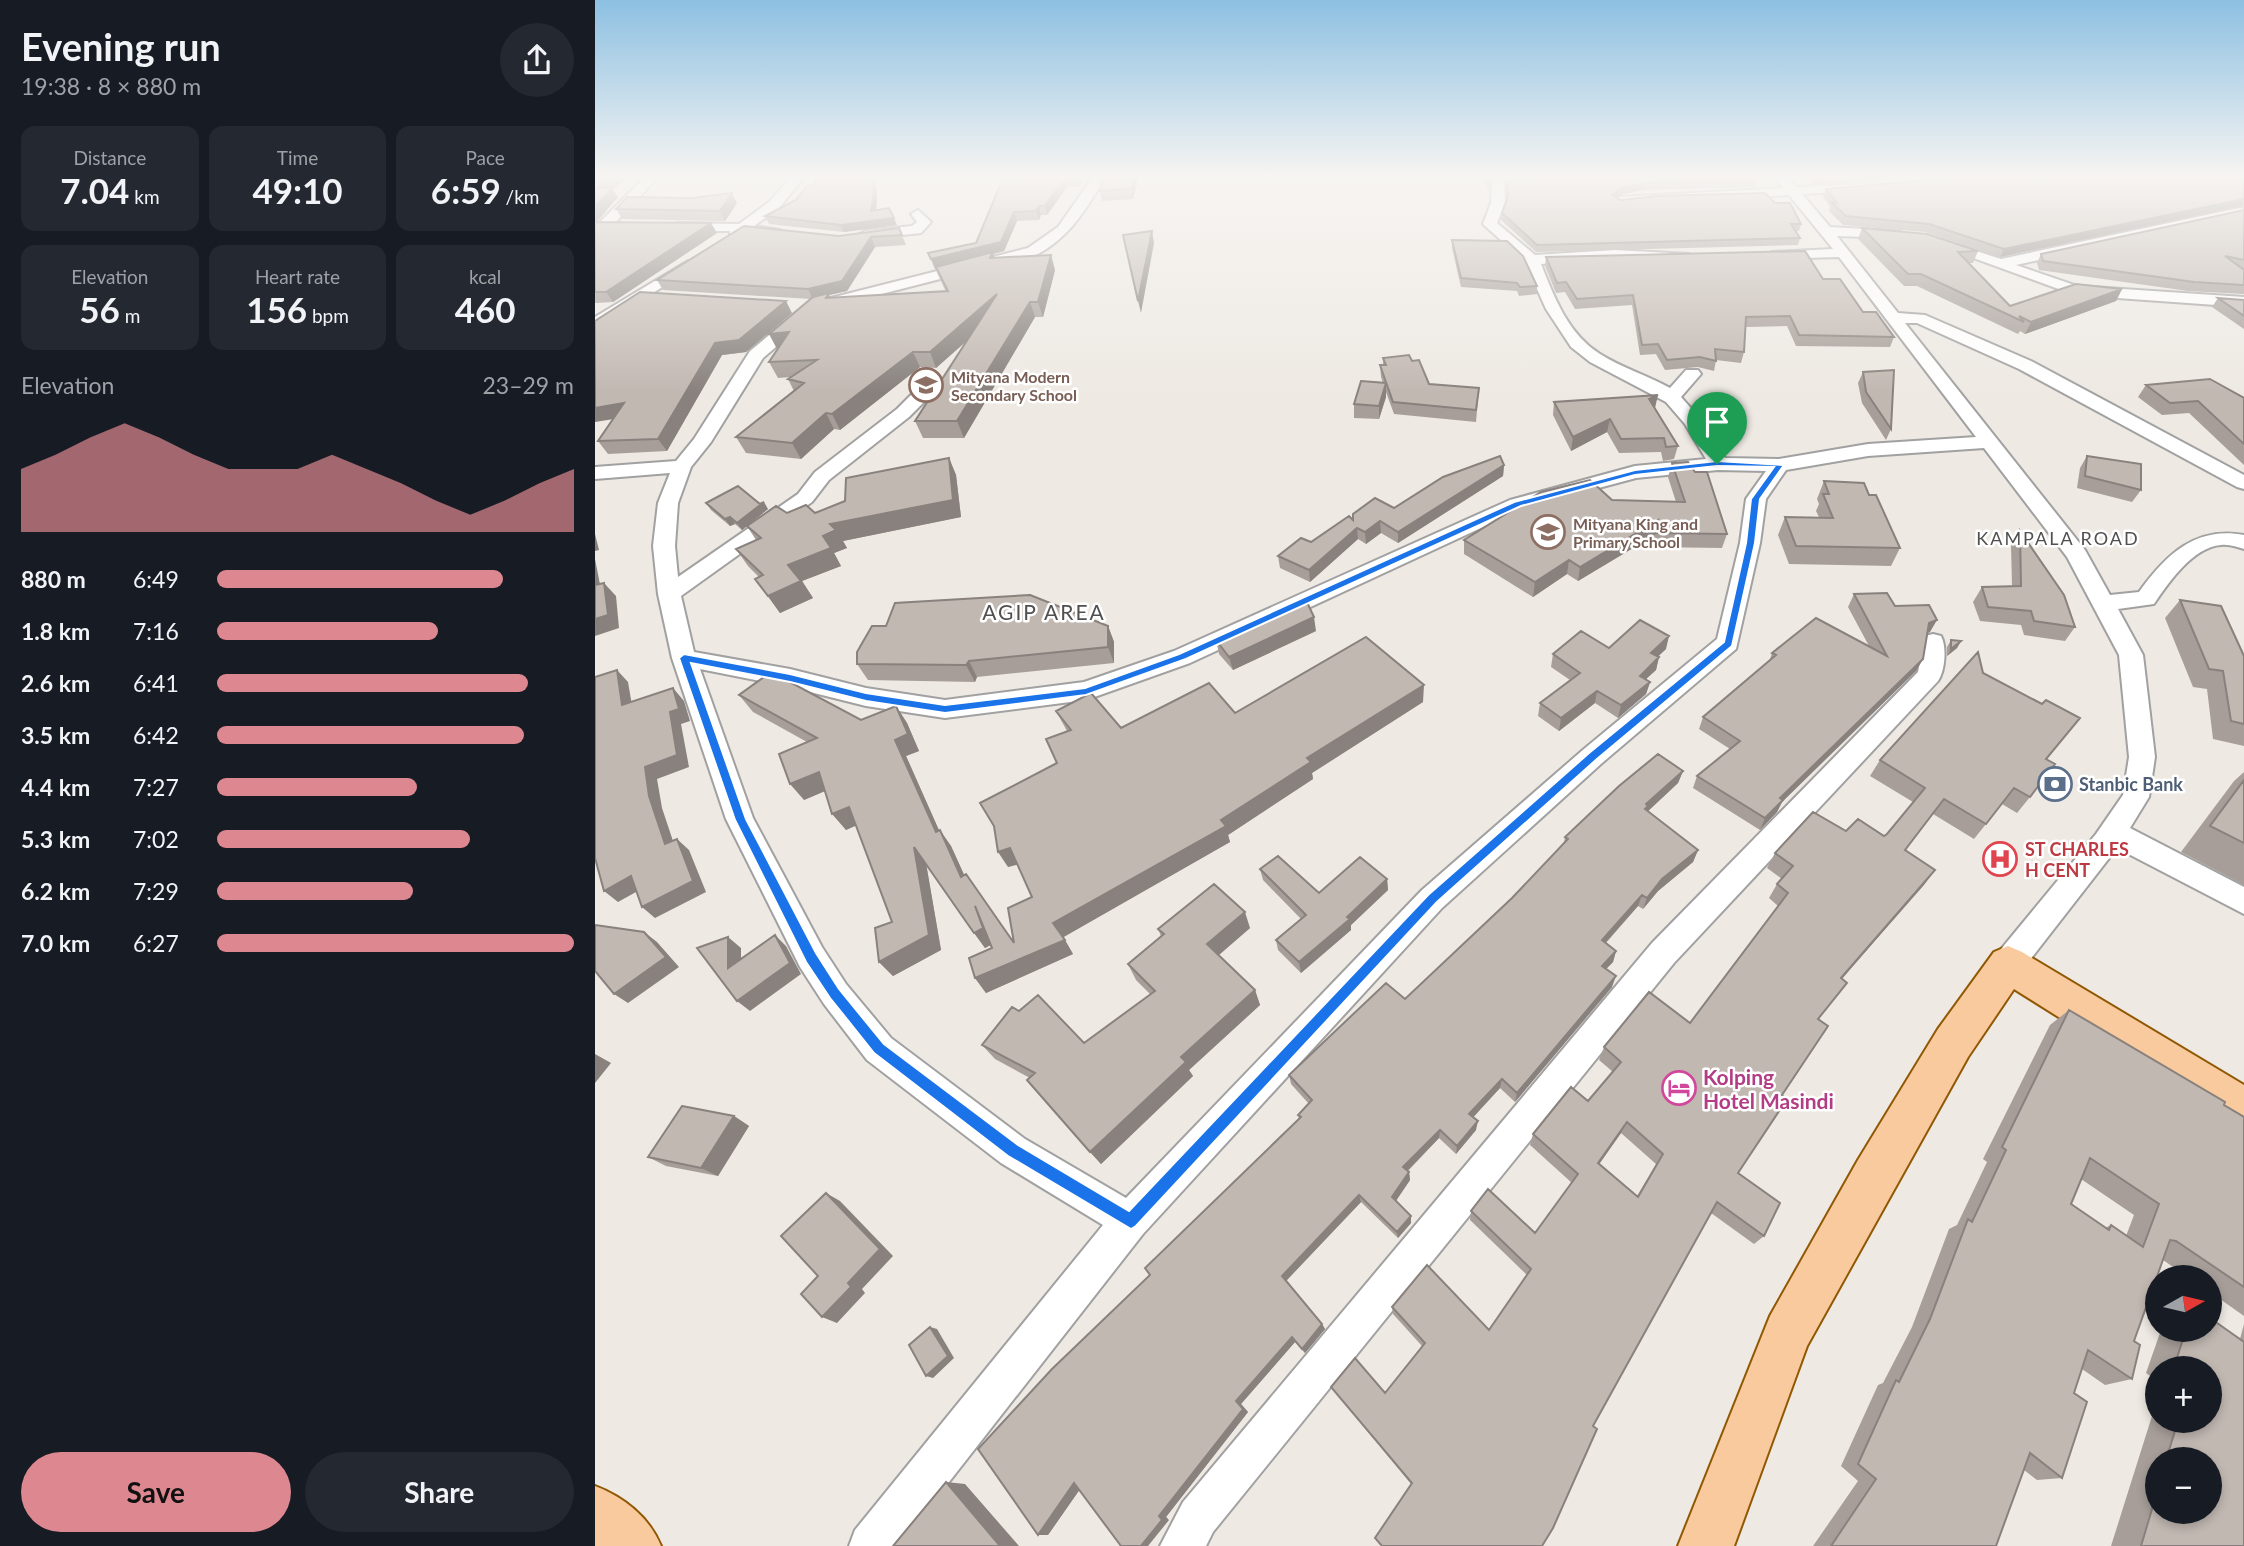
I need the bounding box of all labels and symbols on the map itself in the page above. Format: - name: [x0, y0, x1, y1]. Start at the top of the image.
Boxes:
- school or university icon: Mityana Modern Secondary School: [907, 366, 945, 404]
- place label: Mityana Modern Secondary School: [951, 367, 1077, 404]
- pin: [1687, 392, 1747, 464]
- school or university icon: Mityana King and Primary School: [1529, 513, 1567, 551]
- place label: Mityana King and Primary School: [1573, 514, 1698, 551]
- district label: KAMPALA ROAD: [1976, 527, 2140, 549]
- district label: AGIP AREA: [982, 599, 1106, 624]
- bank icon: Stanbic Bank: [2036, 765, 2074, 803]
- place label: Stanbic Bank: [2079, 773, 2183, 795]
- place label: ST CHARLES H CENT: [2025, 838, 2129, 881]
- hospital icon: ST CHARLES H CENT: [1981, 840, 2019, 878]
- place label: Kolping Hotel Masindi: [1703, 1064, 1834, 1113]
- hotel icon: Kolping Hotel Masindi: [1660, 1069, 1698, 1107]
- north arrow: [2145, 1265, 2223, 1342]

